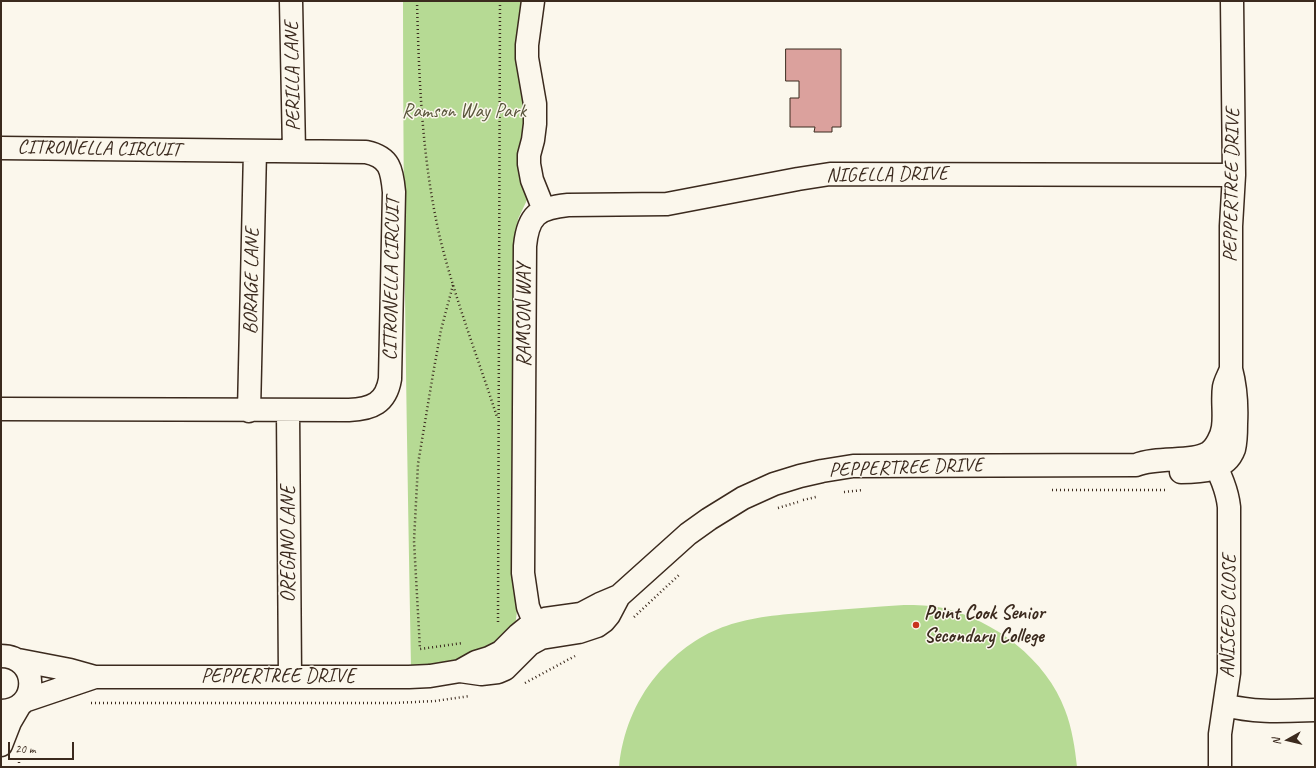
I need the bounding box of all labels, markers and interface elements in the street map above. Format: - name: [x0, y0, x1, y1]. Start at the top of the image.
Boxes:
- street label: PERILLA LANE: [280, 21, 306, 131]
- park label: Ramson Way Park: [402, 100, 526, 124]
- street label: PEPPERTREE DRIVE: [1219, 108, 1245, 262]
- street label: CITRONELLA CIRCUIT: [17, 136, 181, 162]
- street label: NIGELLA DRIVE: [826, 162, 948, 188]
- street label: CITRONELLA CIRCUIT: [379, 197, 405, 361]
- street label: BORAGE LANE: [239, 227, 265, 335]
- street label: RAMSON WAY: [513, 263, 537, 367]
- street label: PEPPERTREE DRIVE: [829, 453, 983, 483]
- street label: OREGANO LANE: [277, 486, 301, 602]
- street label: ANISEED CLOSE: [1216, 554, 1242, 678]
- place label: Point Cook Senior Secondary College: [924, 602, 1045, 649]
- marker: Point Cook Senior Secondary College: [911, 620, 921, 630]
- street label: PEPPERTREE DRIVE: [201, 665, 355, 689]
- north arrow: [1268, 720, 1308, 760]
- scale bar: [10, 734, 76, 760]
- text: N: [1269, 737, 1284, 746]
- text: 20 m: [15, 741, 35, 757]

